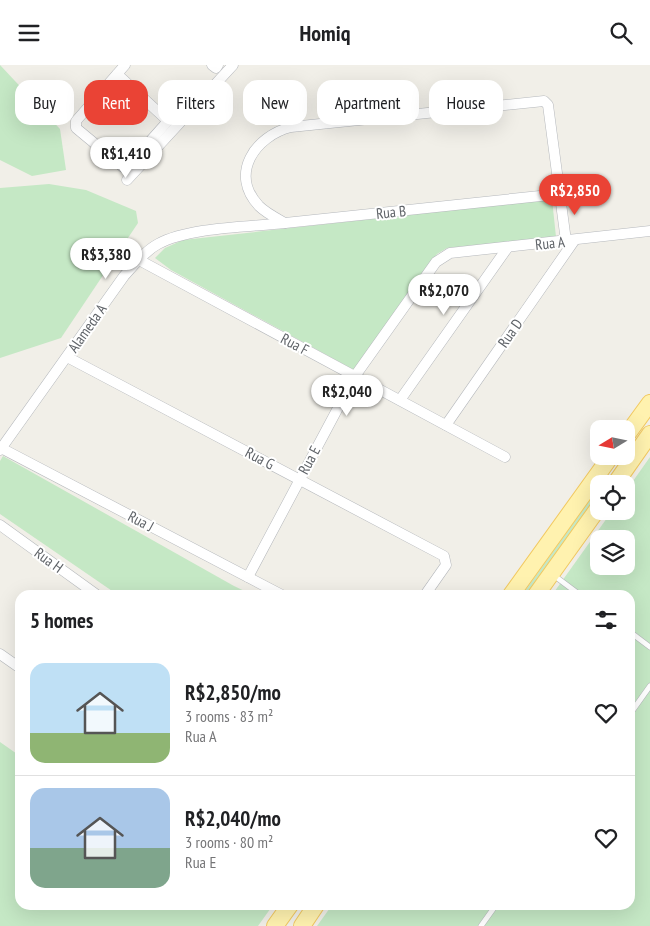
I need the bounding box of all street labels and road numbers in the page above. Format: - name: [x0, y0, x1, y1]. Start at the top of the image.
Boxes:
- street label: Rua B: [375, 201, 407, 223]
- street label: Rua A: [534, 232, 567, 254]
- street label: Alameda A: [63, 299, 111, 356]
- street label: Rua D: [493, 315, 527, 351]
- street label: Rua F: [278, 329, 312, 359]
- street label: Rua G: [242, 443, 278, 473]
- street label: Rua E: [294, 443, 324, 477]
- street label: Rua J: [125, 506, 157, 536]
- street label: Rua H: [31, 543, 67, 577]

